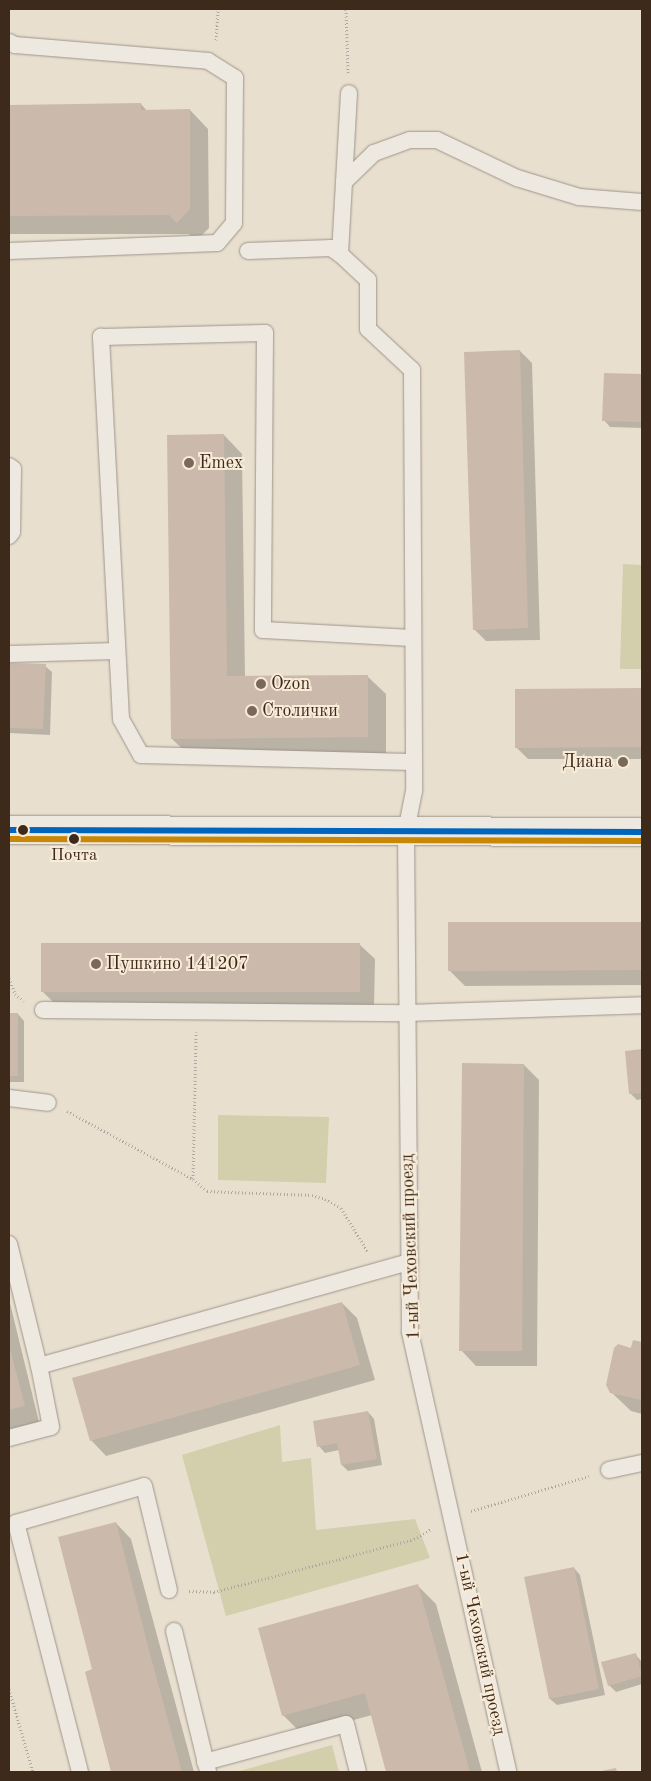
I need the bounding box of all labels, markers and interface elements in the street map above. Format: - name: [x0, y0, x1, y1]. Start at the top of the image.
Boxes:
- place label: Emex: [199, 452, 243, 474]
- marker: Emex: [183, 457, 195, 469]
- place label: Ozon: [271, 673, 310, 695]
- marker: Ozon: [255, 678, 267, 690]
- place label: Столички: [262, 700, 338, 722]
- marker: Столички: [246, 705, 258, 717]
- place label: Диана: [562, 751, 613, 773]
- marker: Диана: [617, 756, 629, 768]
- unlabelled marker: [18, 825, 28, 835]
- marker: Почта: [69, 834, 79, 844]
- place label: Почта: [51, 846, 97, 866]
- place label: Пушкино 141207: [106, 953, 249, 975]
- marker: Пушкино 141207: [90, 958, 102, 970]
- street label: 1-ый Чеховский проезд: [397, 1154, 425, 1340]
- street label: 1-ый Чеховский проезд: [450, 1551, 510, 1737]

